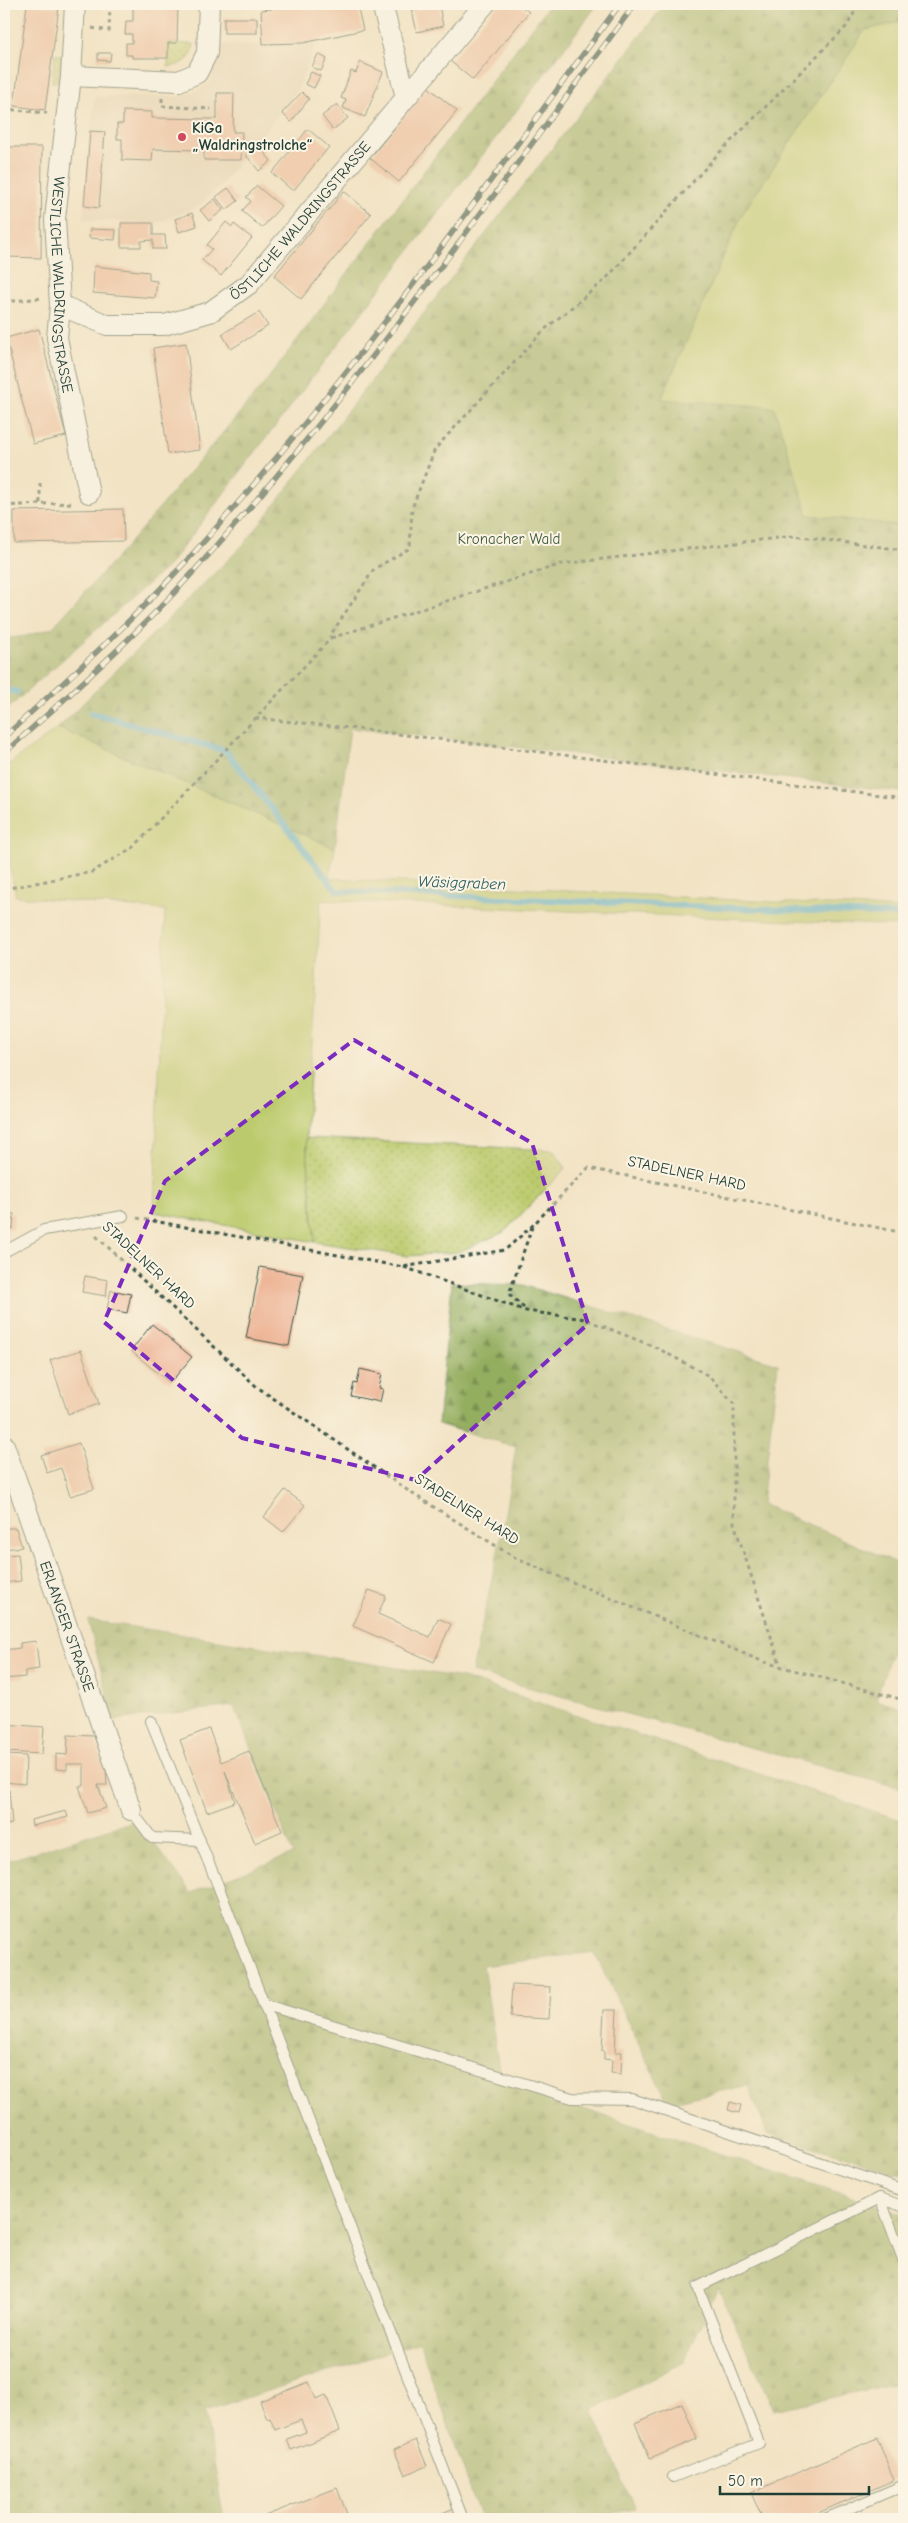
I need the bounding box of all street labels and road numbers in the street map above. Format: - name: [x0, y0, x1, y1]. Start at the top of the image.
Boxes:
- street label: ÖSTLICHE WALDRINGSTRASSE: [226, 138, 374, 304]
- street label: WESTLICHE WALDRINGSTRASSE: [46, 175, 77, 394]
- street label: STADELNER HARD: [626, 1152, 748, 1194]
- street label: STADELNER HARD: [99, 1217, 199, 1313]
- street label: STADELNER HARD: [411, 1469, 523, 1549]
- street label: ERLANGER STRASSE: [36, 1559, 98, 1694]

